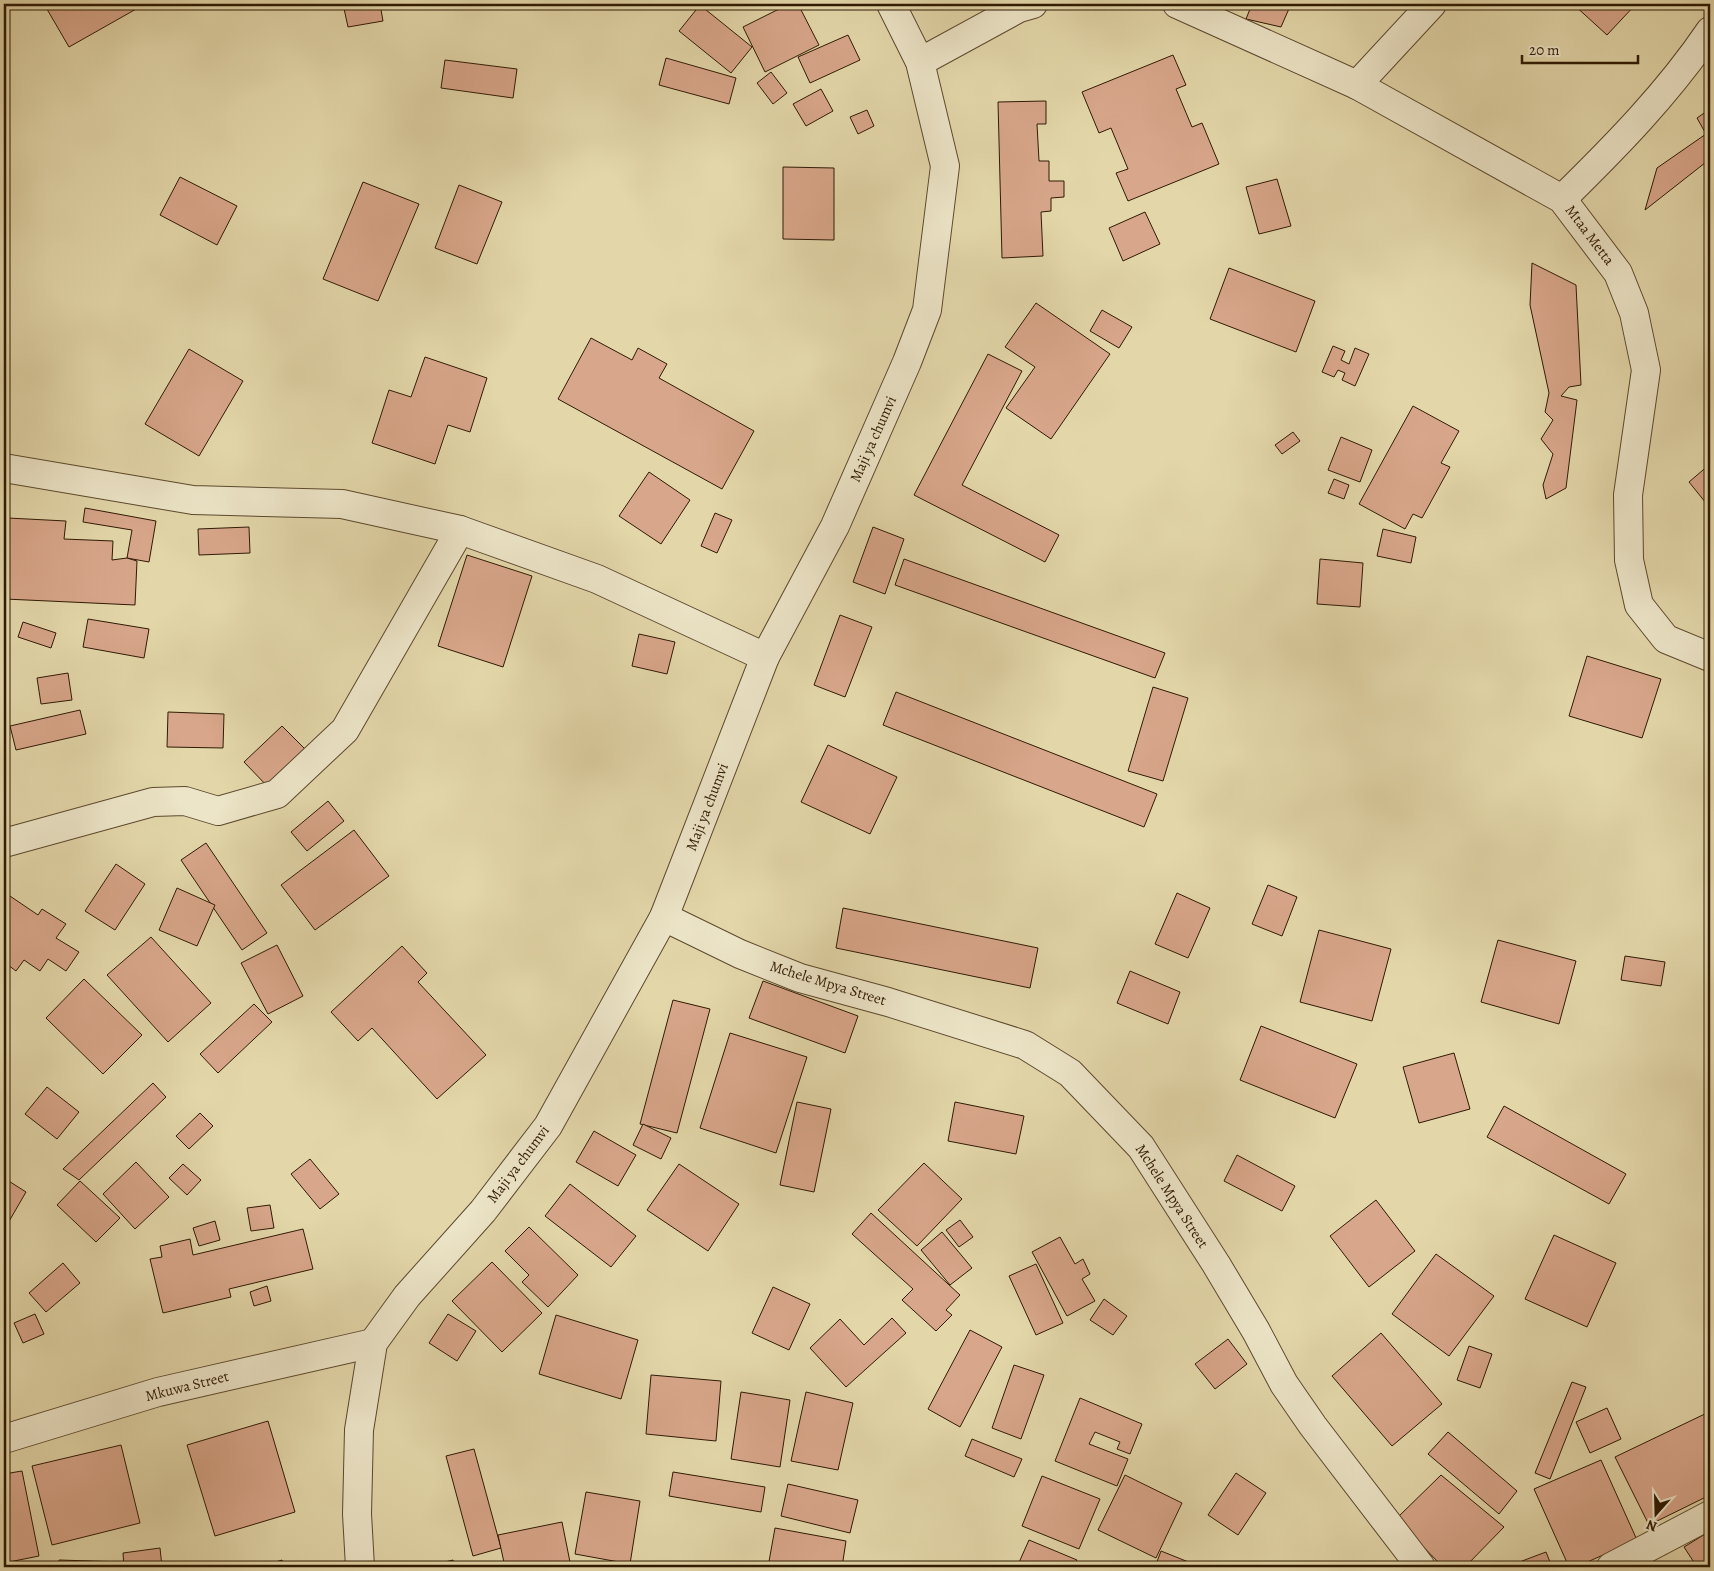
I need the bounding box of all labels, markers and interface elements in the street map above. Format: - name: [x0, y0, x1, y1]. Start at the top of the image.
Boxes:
- scale bar: [1522, 32, 1638, 64]
- text: 20 m: [1529, 40, 1560, 60]
- street label: Mtaa Metta: [1561, 201, 1619, 269]
- street label: Maji ya chumvi: [845, 393, 901, 485]
- street label: Maji ya chumvi: [681, 760, 733, 854]
- street label: Mchele Mpya Street: [767, 956, 889, 1010]
- street label: Maji ya chumvi: [482, 1121, 554, 1207]
- street label: Mchele Mpya Street: [1131, 1140, 1213, 1252]
- street label: Mkuwa Street: [143, 1366, 231, 1406]
- north arrow: [1632, 1488, 1682, 1538]
- text: N: [1644, 1515, 1660, 1536]

